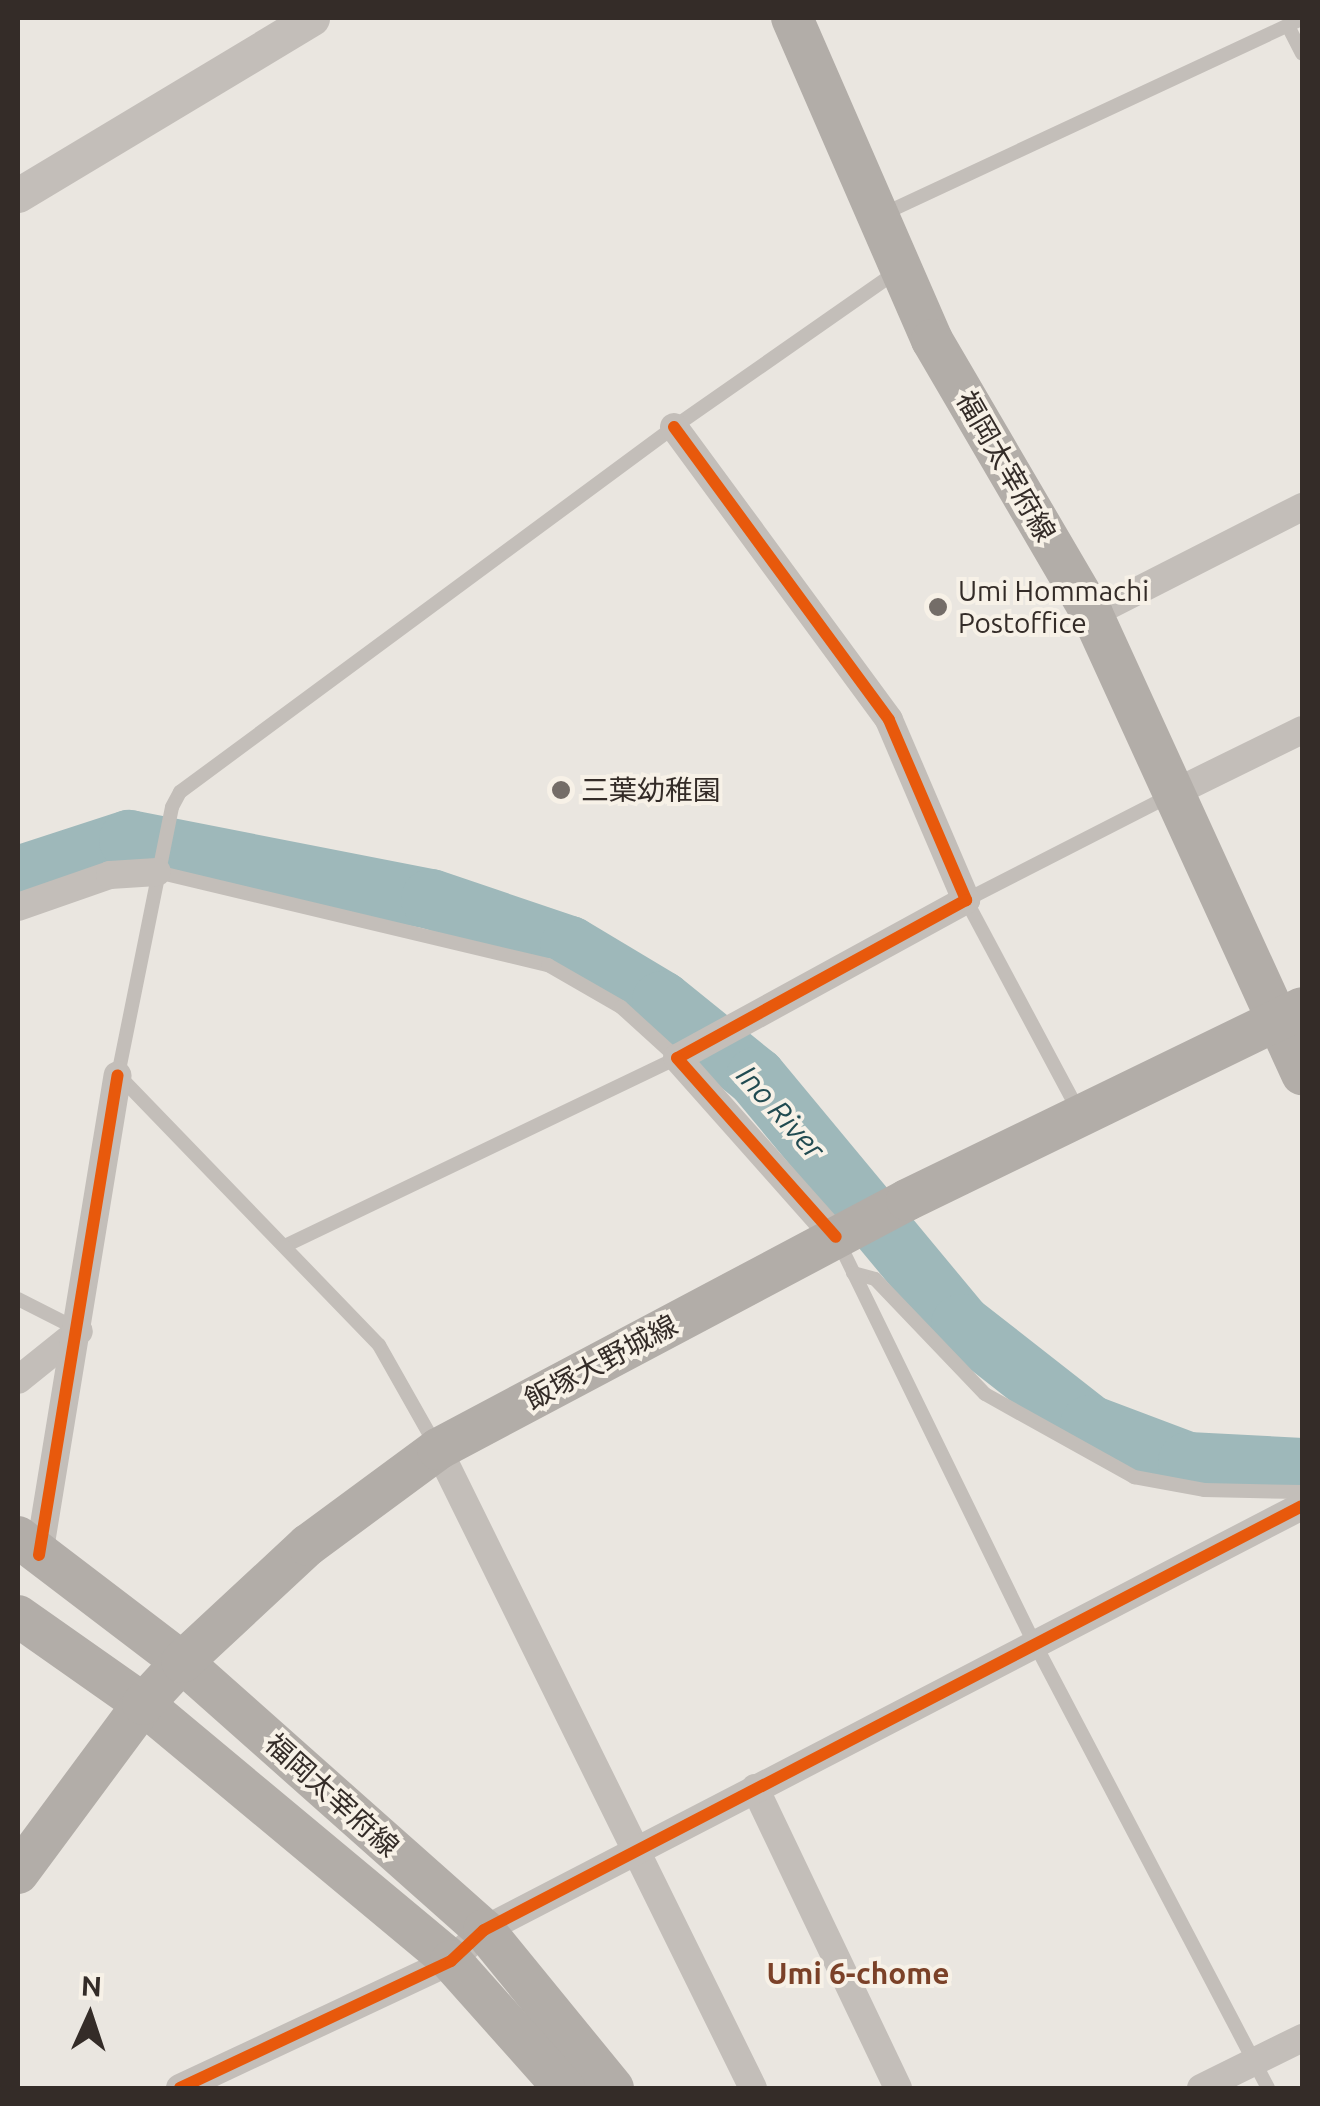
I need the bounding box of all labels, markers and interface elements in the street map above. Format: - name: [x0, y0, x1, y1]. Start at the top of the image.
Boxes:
- street label: 福岡太宰府線: [949, 385, 1063, 547]
- place label: Umi Hommachi Postoffice: [958, 574, 1149, 640]
- marker: Umi Hommachi Postoffice: [927, 596, 949, 618]
- place label: 三葉幼稚園: [581, 773, 721, 807]
- marker: 三葉幼稚園: [550, 779, 572, 801]
- water label: Ino River: [729, 1058, 833, 1166]
- street label: 飯塚大野城線: [519, 1308, 683, 1416]
- street label: 福岡太宰府線: [258, 1726, 406, 1864]
- district label: Umi 6-chome: [767, 1955, 949, 1991]
- north arrow: [40, 1966, 140, 2066]
- text: N: [80, 1970, 103, 2002]

